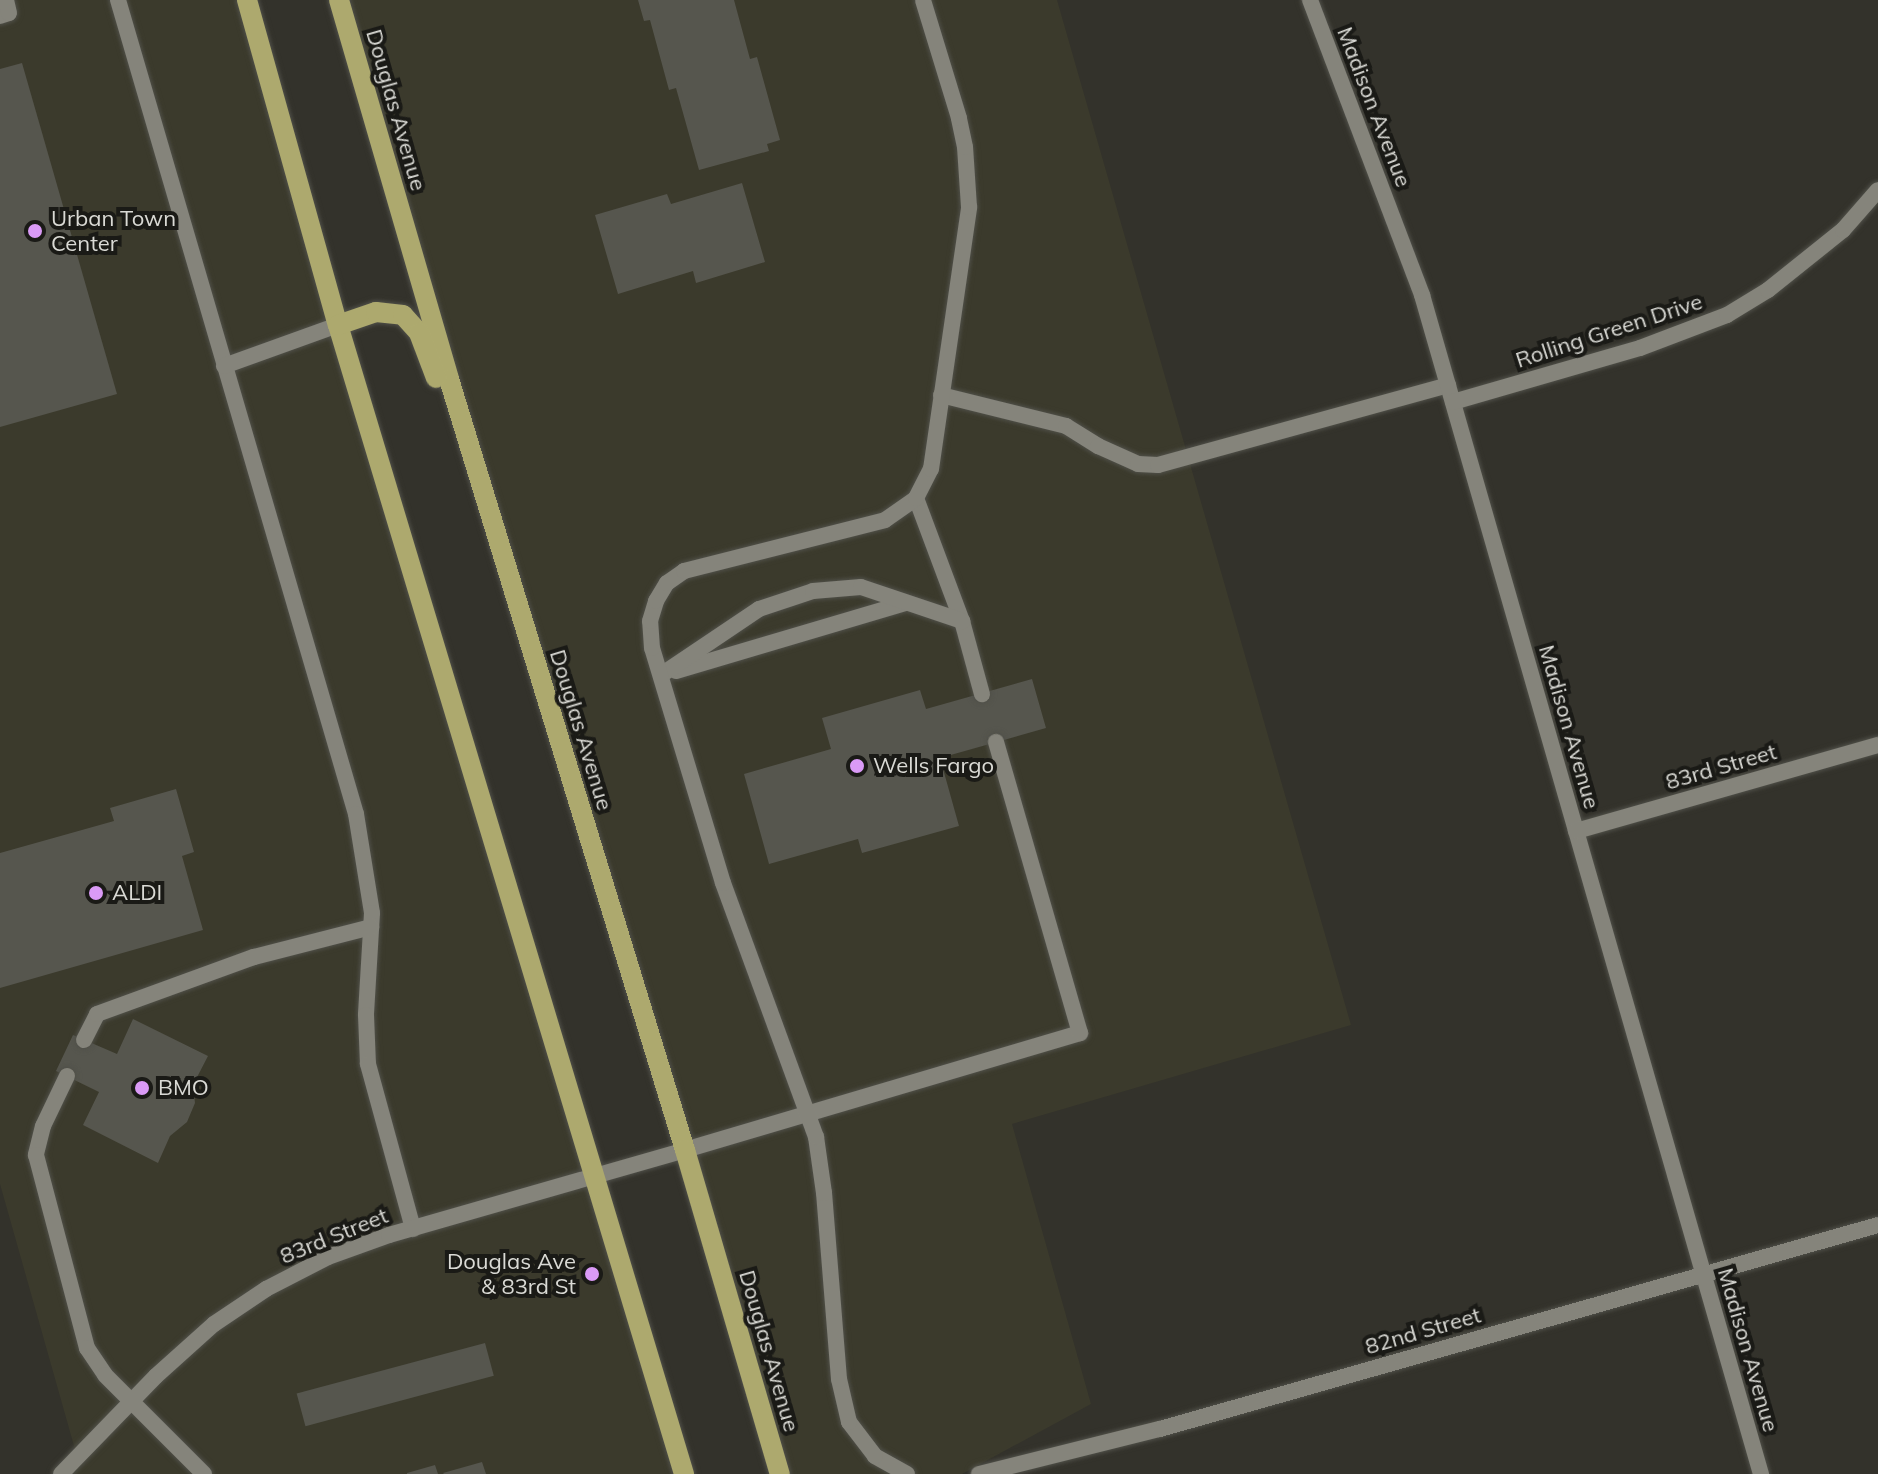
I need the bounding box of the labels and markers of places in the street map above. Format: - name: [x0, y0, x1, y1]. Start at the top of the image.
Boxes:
- place label: Urban Town Center: [51, 205, 176, 256]
- marker: Urban Town Center: [26, 222, 44, 240]
- place label: Wells Fargo: [873, 753, 994, 779]
- marker: Wells Fargo: [848, 757, 866, 775]
- place label: ALDI: [112, 880, 162, 906]
- marker: ALDI: [87, 884, 105, 902]
- place label: BMO: [158, 1075, 209, 1101]
- marker: BMO: [133, 1079, 151, 1097]
- place label: Douglas Ave & 83rd St: [447, 1248, 576, 1300]
- marker: Douglas Ave & 83rd St: [583, 1265, 601, 1283]

